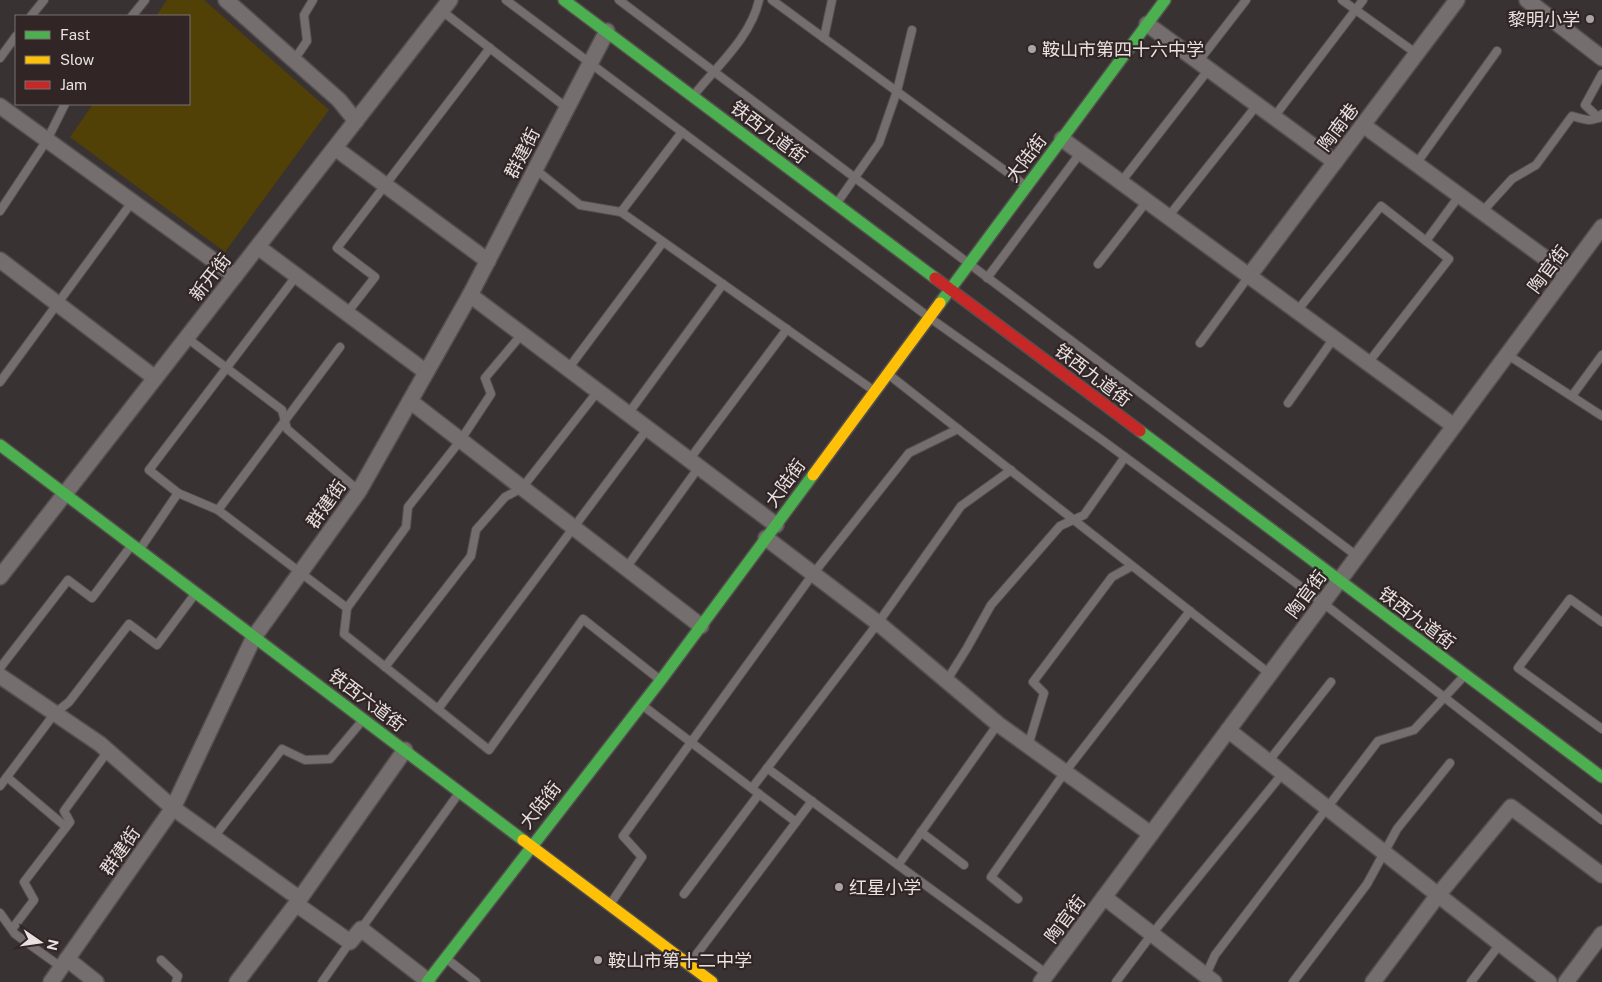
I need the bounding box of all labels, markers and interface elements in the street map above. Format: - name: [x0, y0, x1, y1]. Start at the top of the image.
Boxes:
- place label: 黎明小学: [1508, 9, 1580, 30]
- marker: 黎明小学: [1584, 13, 1596, 25]
- legend: [15, 15, 190, 105]
- text: Fast: [60, 26, 90, 43]
- place label: 鞍山市第四十六中学: [1042, 39, 1204, 60]
- marker: 鞍山市第四十六中学: [1026, 43, 1038, 55]
- text: Slow: [60, 51, 95, 68]
- text: Jam: [60, 76, 87, 93]
- street label: 铁西九道街: [727, 97, 811, 167]
- street label: 陶南巷: [1313, 99, 1363, 155]
- street label: 群建街: [500, 124, 544, 182]
- street label: 大陆街: [1001, 130, 1051, 186]
- street label: 陶官街: [1523, 241, 1573, 297]
- street label: 新开街: [185, 249, 235, 305]
- street label: 铁西九道街: [1051, 340, 1135, 410]
- street label: 大陆街: [761, 455, 809, 511]
- street label: 群建街: [302, 476, 350, 532]
- street label: 陶官街: [1281, 566, 1331, 622]
- street label: 铁西九道街: [1375, 583, 1459, 653]
- street label: 铁西六道街: [325, 665, 409, 735]
- street label: 大陆街: [515, 777, 565, 833]
- street label: 群建街: [96, 823, 144, 879]
- place label: 红星小学: [849, 877, 921, 898]
- marker: 红星小学: [833, 881, 845, 893]
- street label: 陶官街: [1040, 891, 1090, 947]
- north arrow: [15, 917, 65, 967]
- text: N: [44, 938, 62, 952]
- place label: 鞍山市第十二中学: [608, 950, 752, 971]
- marker: 鞍山市第十二中学: [592, 954, 604, 966]

